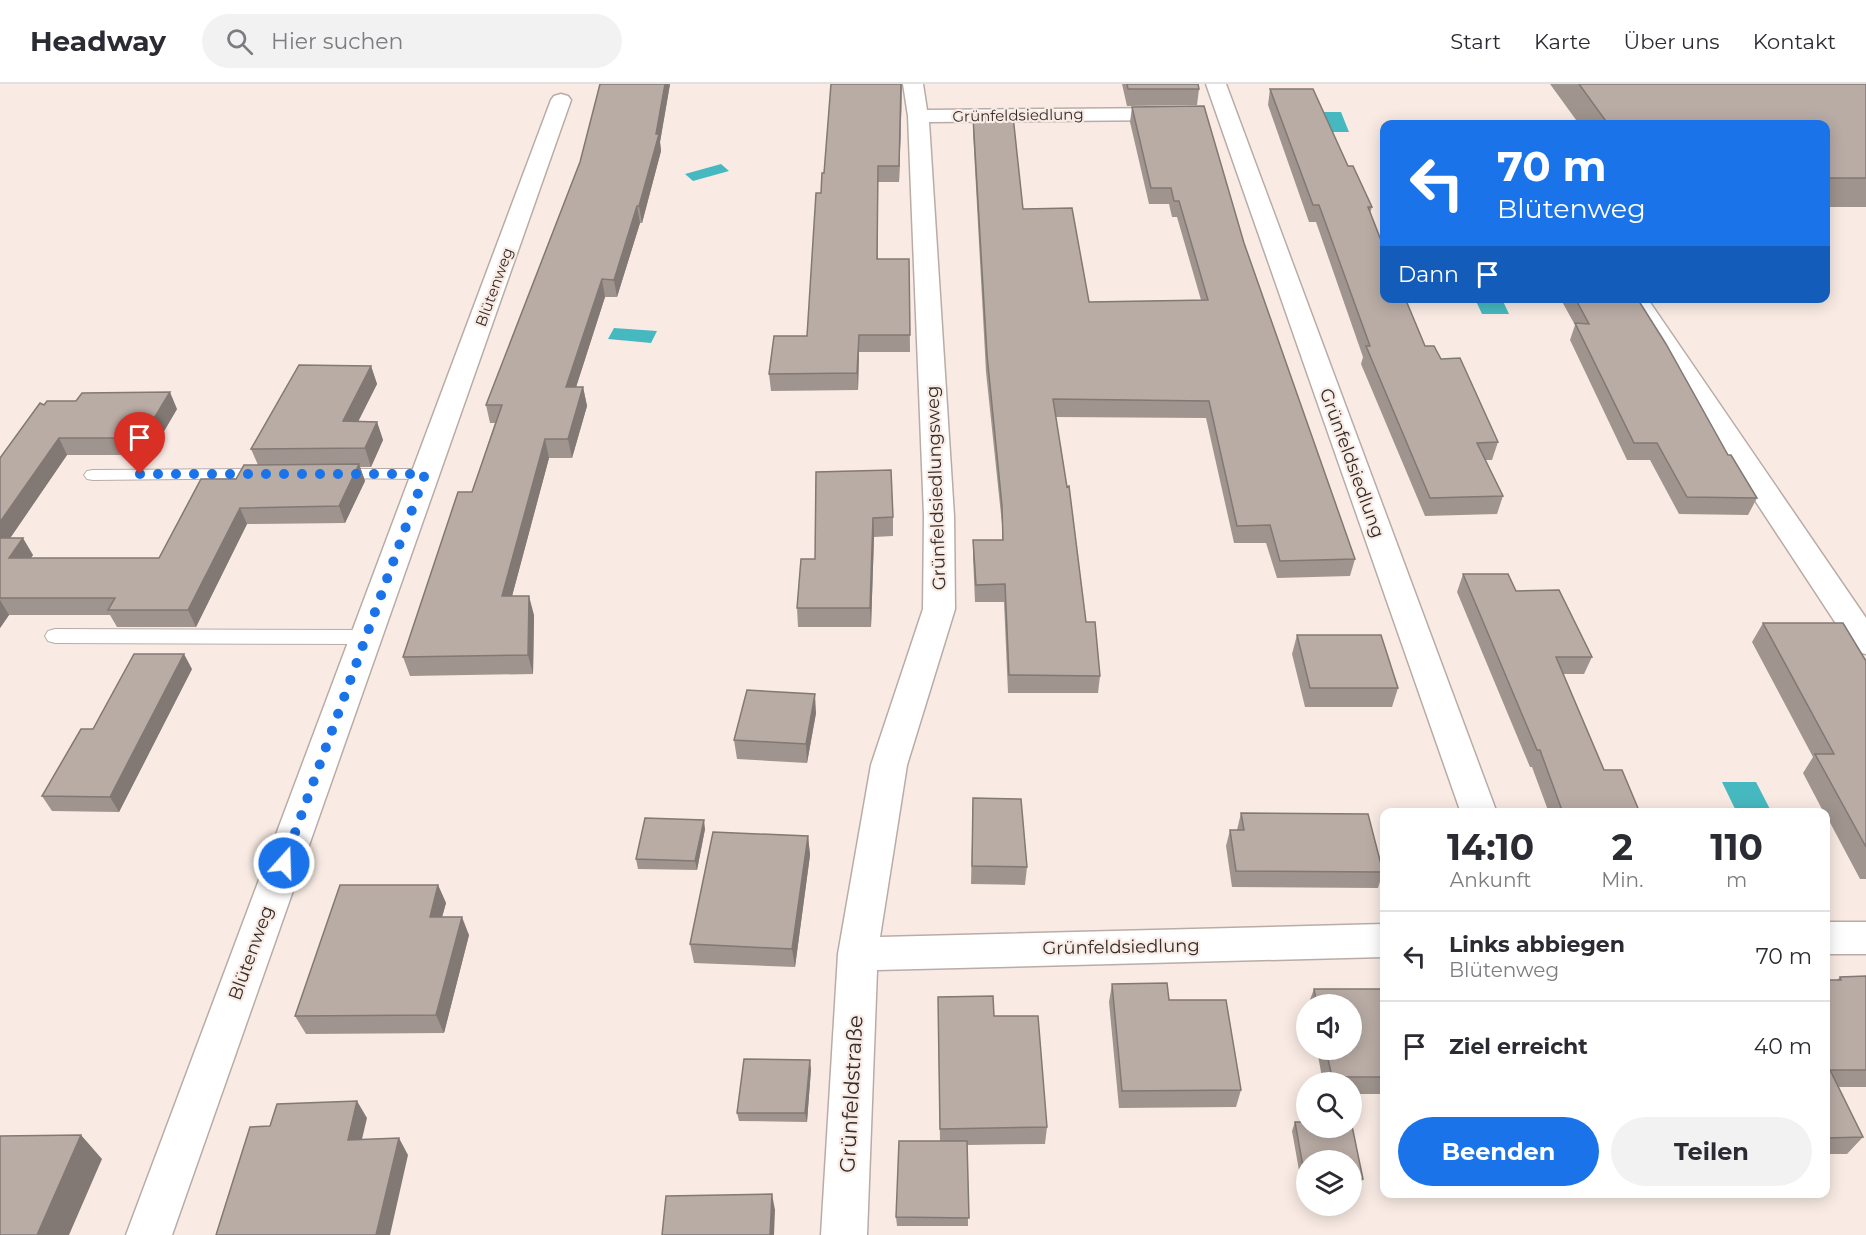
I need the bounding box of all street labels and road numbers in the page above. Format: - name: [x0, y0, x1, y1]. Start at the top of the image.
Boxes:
- street label: Grünfeldsiedlung: [952, 104, 1084, 126]
- street label: Blütenweg: [471, 245, 517, 329]
- street label: Grünfeldsiedlungsweg: [921, 385, 951, 591]
- street label: Grünfeldsiedlung: [1315, 385, 1389, 541]
- street label: Blütenweg: [224, 903, 278, 1003]
- street label: Grünfeldsiedlung: [1042, 935, 1200, 959]
- street label: Grünfeldstraße: [834, 1014, 868, 1174]

